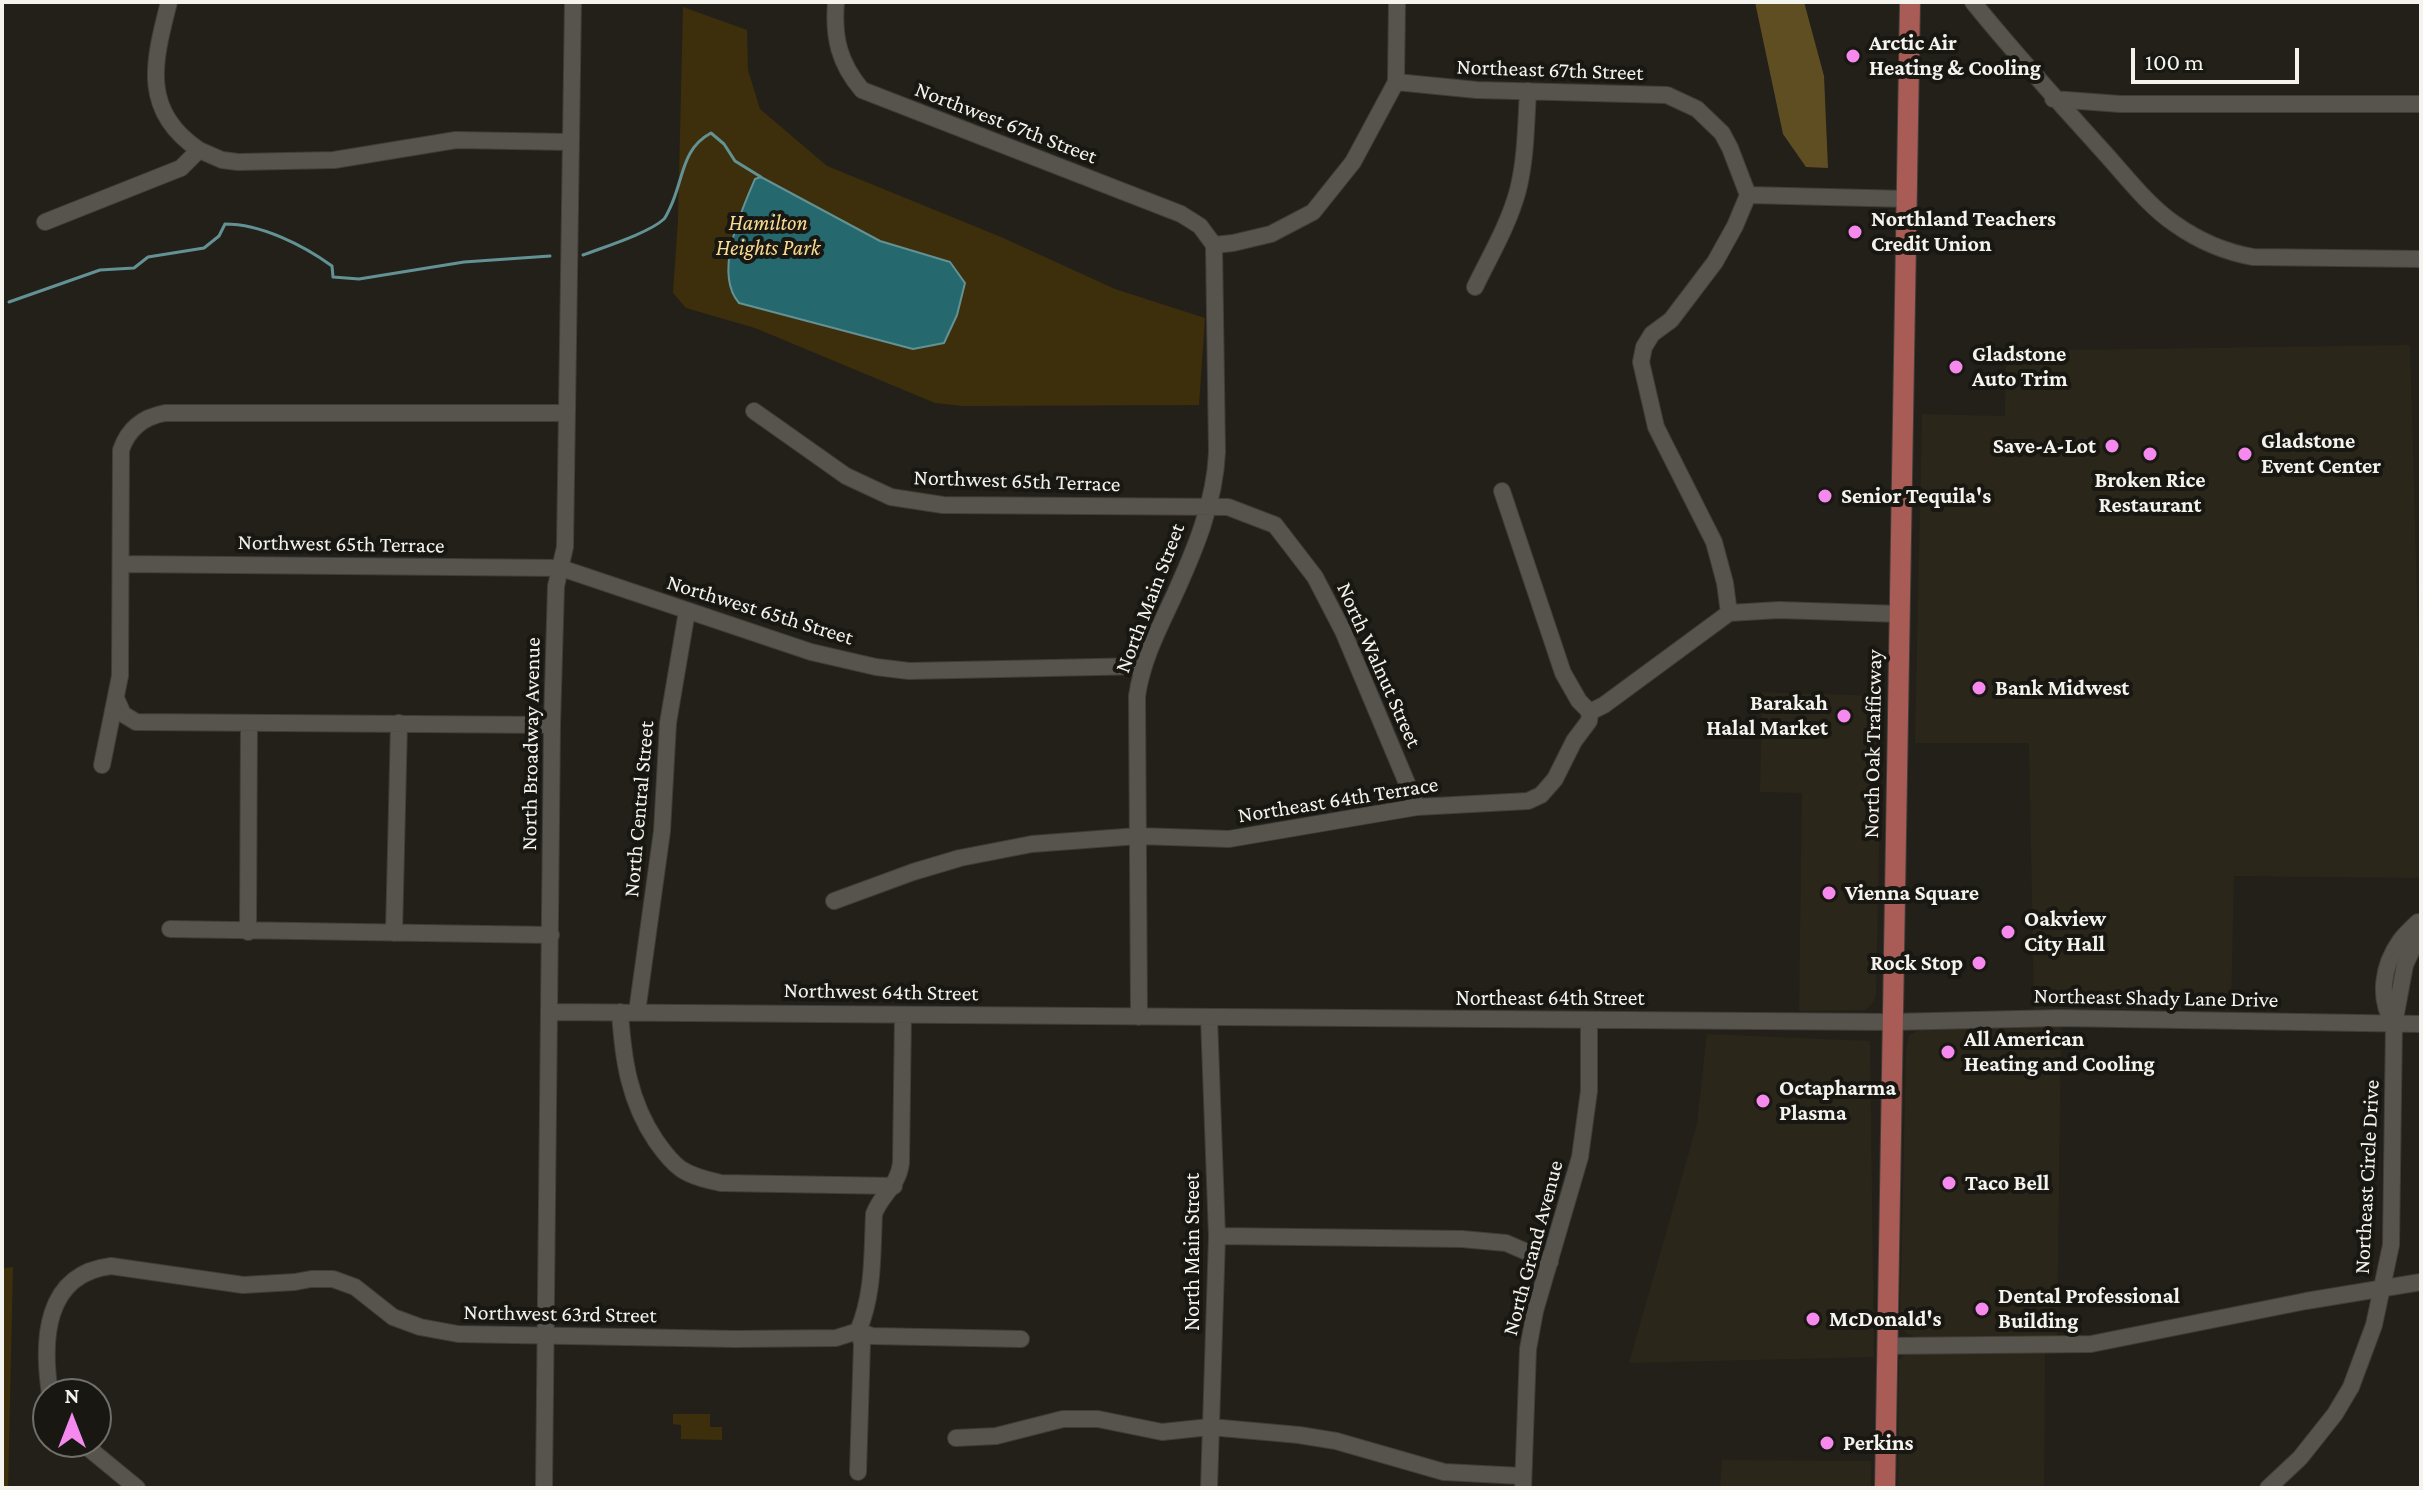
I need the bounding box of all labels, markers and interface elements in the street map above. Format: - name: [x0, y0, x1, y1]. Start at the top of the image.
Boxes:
- place label: Arctic Air Heating & Cooling: [1869, 30, 2041, 82]
- scale bar: [2135, 32, 2303, 82]
- marker: Arctic Air Heating & Cooling: [1844, 47, 1862, 65]
- text: 100 m: [2145, 48, 2204, 75]
- street label: Northeast 67th Street: [1456, 54, 1644, 86]
- street label: Northwest 67th Street: [911, 76, 1101, 170]
- place label: Northland Teachers Credit Union: [1871, 206, 2056, 258]
- park label: Hamilton Heights Park: [716, 210, 820, 262]
- marker: Northland Teachers Credit Union: [1846, 223, 1864, 241]
- place label: Gladstone Auto Trim: [1972, 341, 2068, 392]
- marker: Gladstone Auto Trim: [1947, 358, 1965, 376]
- place label: Gladstone Event Center: [2261, 428, 2381, 480]
- place label: Save-A-Lot: [1993, 433, 2096, 459]
- marker: Save-A-Lot: [2103, 437, 2121, 455]
- marker: Broken Rice Restaurant: [2141, 445, 2159, 463]
- marker: Gladstone Event Center: [2236, 445, 2254, 463]
- street label: Northwest 65th Terrace: [913, 464, 1121, 498]
- place label: Broken Rice Restaurant: [2094, 467, 2206, 518]
- place label: Senior Tequila's: [1841, 483, 1991, 509]
- marker: Senior Tequila's: [1816, 487, 1834, 505]
- street label: North Main Street: [1109, 520, 1191, 676]
- street label: Northwest 65th Terrace: [237, 529, 445, 559]
- street label: Northwest 65th Street: [664, 569, 856, 651]
- street label: North Walnut Street: [1331, 578, 1427, 752]
- street label: North Broadway Avenue: [516, 637, 546, 851]
- street label: North Oak Trafficway: [1858, 649, 1888, 839]
- place label: Bank Midwest: [1995, 675, 2129, 701]
- marker: Bank Midwest: [1970, 679, 1988, 697]
- place label: Barakah Halal Market: [1706, 690, 1828, 742]
- marker: Barakah Halal Market: [1835, 707, 1853, 725]
- street label: North Central Street: [618, 720, 660, 898]
- street label: Northeast 64th Terrace: [1236, 771, 1440, 829]
- place label: Vienna Square: [1845, 880, 1979, 906]
- marker: Vienna Square: [1820, 884, 1838, 902]
- place label: Oakview City Hall: [2024, 906, 2106, 958]
- marker: Oakview City Hall: [1999, 923, 2017, 941]
- place label: Rock Stop: [1870, 950, 1963, 976]
- marker: Rock Stop: [1970, 954, 1988, 972]
- street label: Northwest 64th Street: [783, 977, 979, 1007]
- street label: Northeast Shady Lane Drive: [2033, 983, 2279, 1013]
- street label: Northeast 64th Street: [1455, 985, 1645, 1011]
- place label: All American Heating and Cooling: [1964, 1026, 2155, 1078]
- marker: All American Heating and Cooling: [1939, 1043, 1957, 1061]
- place label: Octapharma Plasma: [1779, 1075, 1896, 1126]
- street label: Northeast Circle Drive: [2349, 1079, 2385, 1275]
- marker: Octapharma Plasma: [1754, 1092, 1772, 1110]
- street label: North Grand Avenue: [1497, 1158, 1569, 1338]
- place label: Taco Bell: [1965, 1170, 2050, 1196]
- street label: North Main Street: [1179, 1173, 1205, 1331]
- marker: Taco Bell: [1940, 1174, 1958, 1192]
- place label: Dental Professional Building: [1998, 1283, 2180, 1334]
- street label: Northwest 63rd Street: [463, 1299, 657, 1329]
- marker: Dental Professional Building: [1973, 1300, 1991, 1318]
- place label: McDonald's: [1829, 1306, 1942, 1332]
- marker: McDonald's: [1804, 1310, 1822, 1328]
- north arrow: [32, 1378, 112, 1458]
- text: N: [65, 1383, 80, 1408]
- place label: Perkins: [1843, 1430, 1913, 1456]
- marker: Perkins: [1818, 1434, 1836, 1452]

